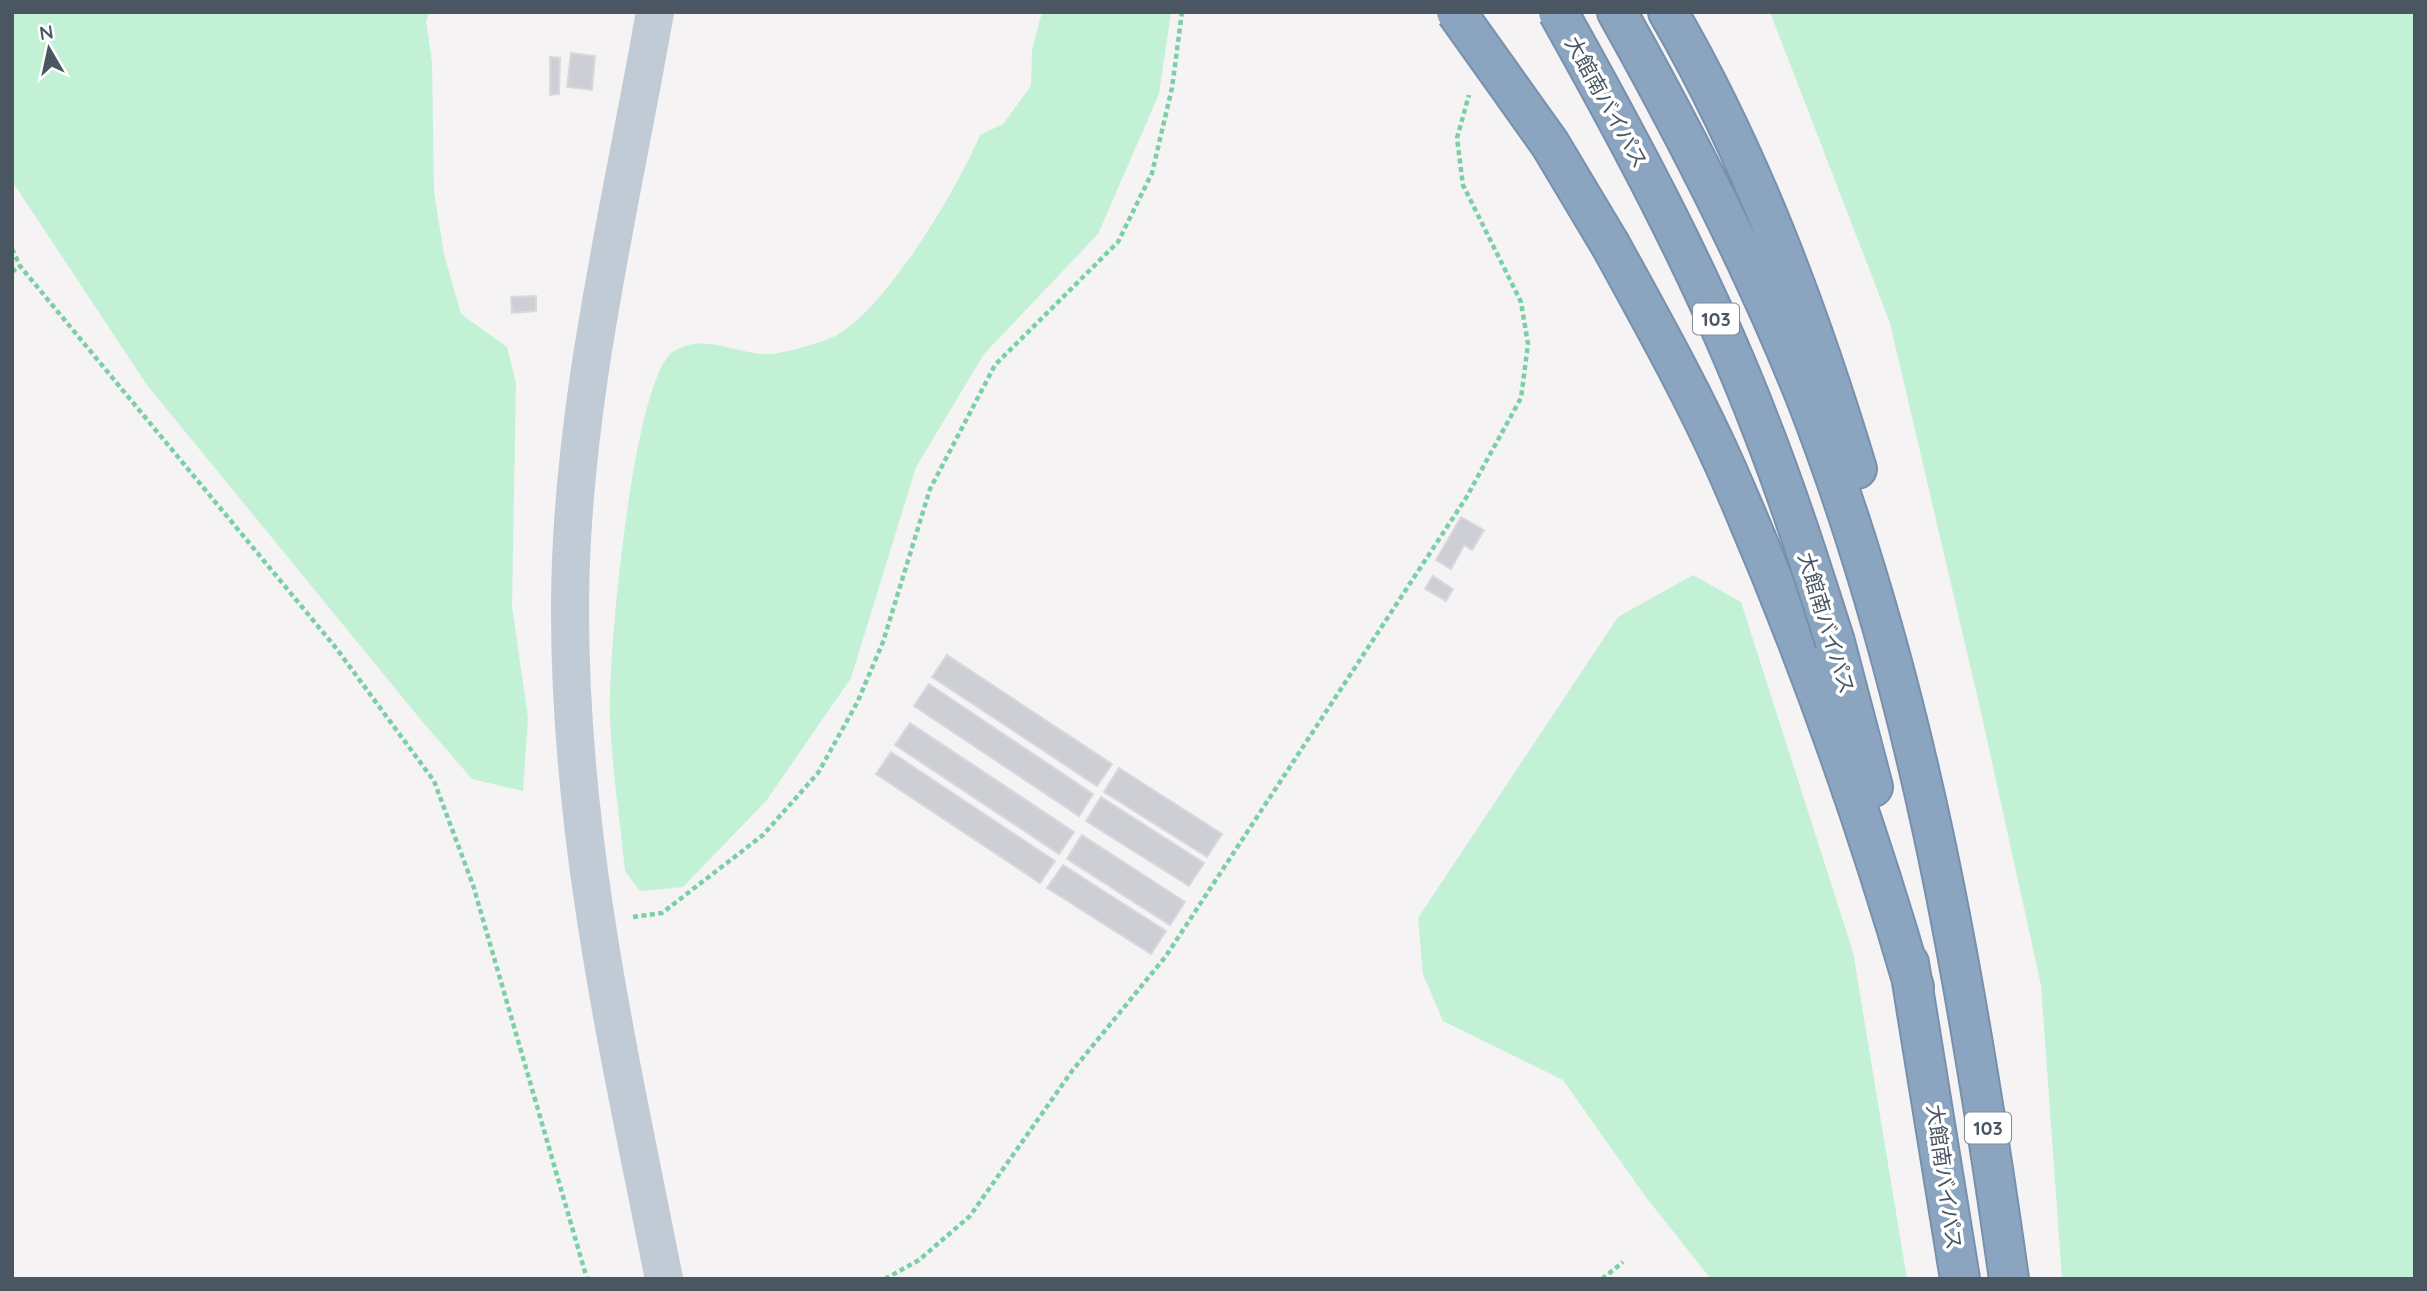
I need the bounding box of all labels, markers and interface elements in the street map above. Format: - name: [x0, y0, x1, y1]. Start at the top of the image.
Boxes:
- north arrow: [14, 14, 84, 84]
- text: N: [38, 19, 55, 45]
- street label: 大館南バイパス: [1560, 32, 1654, 172]
- road number: 103: [1693, 304, 1739, 334]
- street label: 大館南バイパス: [1793, 549, 1861, 697]
- street label: 大館南バイパス: [1922, 1103, 1968, 1251]
- road number: 103: [1965, 1112, 2011, 1144]

